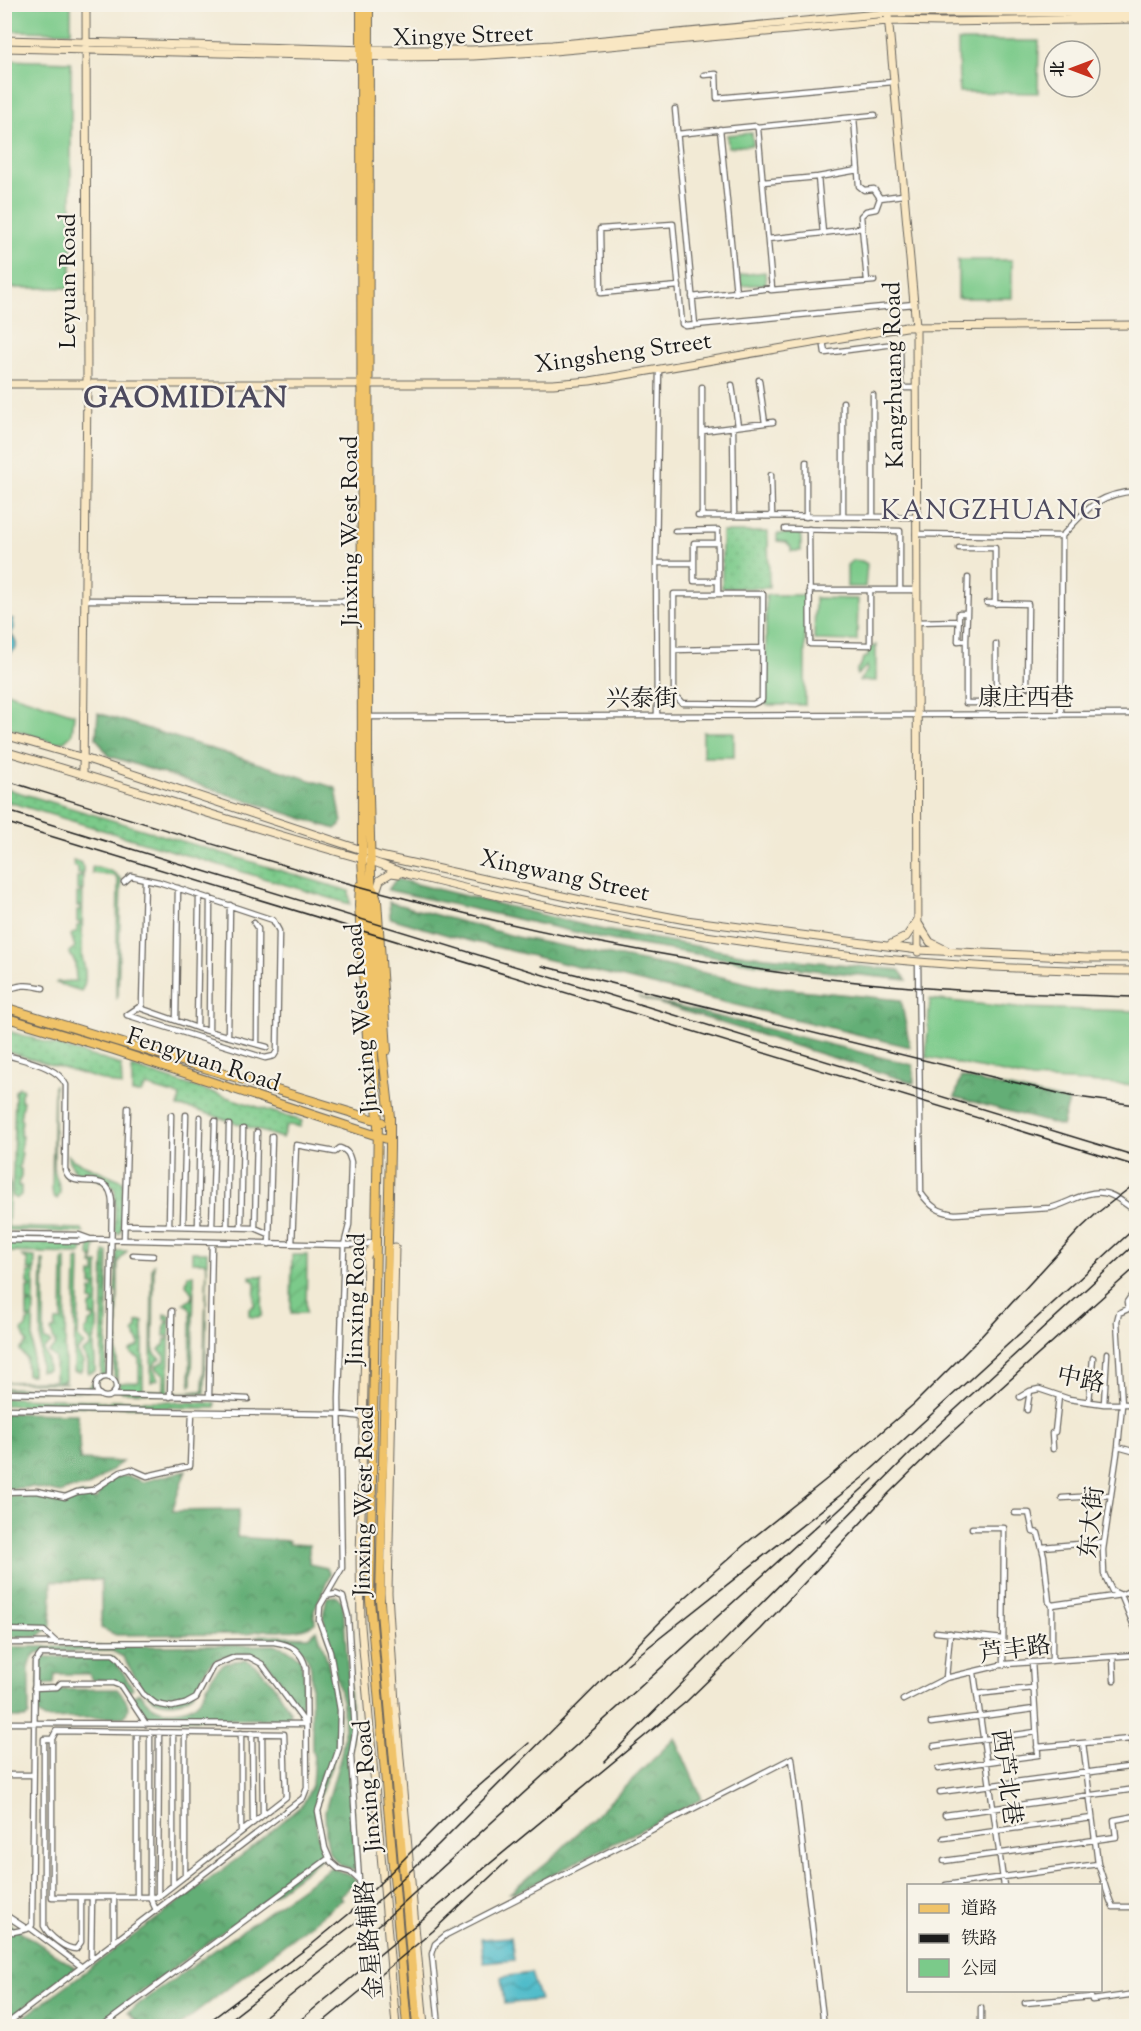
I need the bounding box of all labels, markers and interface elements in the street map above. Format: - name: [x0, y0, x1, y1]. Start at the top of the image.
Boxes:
- street label: Xingye Street: [392, 18, 534, 56]
- north arrow: [1042, 39, 1102, 99]
- text: 北: [1048, 61, 1071, 77]
- street label: Leyuan Road: [52, 213, 86, 349]
- street label: Kangzhuang Road: [876, 281, 914, 469]
- street label: Xingsheng Street: [533, 325, 714, 383]
- district label: GAOMIDIAN: [83, 378, 289, 421]
- street label: Jinxing West Road: [334, 435, 368, 628]
- district label: KANGZHUANG: [881, 493, 1103, 532]
- street label: 康庄西巷: [978, 682, 1074, 716]
- street label: 兴泰街: [606, 683, 678, 717]
- street label: Xingwang Street: [477, 842, 652, 911]
- street label: Jinxing West Road: [338, 921, 388, 1116]
- street label: Fengyuan Road: [122, 1020, 285, 1102]
- street label: Jinxing Road: [339, 1232, 375, 1368]
- street label: 中路: [1054, 1359, 1108, 1403]
- street label: Jinxing West Road: [346, 1405, 384, 1599]
- street label: 东大街: [1072, 1485, 1114, 1560]
- street label: 芦丰路: [977, 1629, 1053, 1673]
- street label: Jinxing Road: [346, 1718, 392, 1855]
- street label: 西芦北巷: [982, 1727, 1029, 1827]
- street label: 金星路辅路: [349, 1879, 393, 2001]
- legend: [907, 1884, 1102, 1992]
- text: 道路: [961, 1897, 997, 1923]
- text: 铁路: [961, 1927, 997, 1953]
- text: 公园: [961, 1957, 997, 1983]

